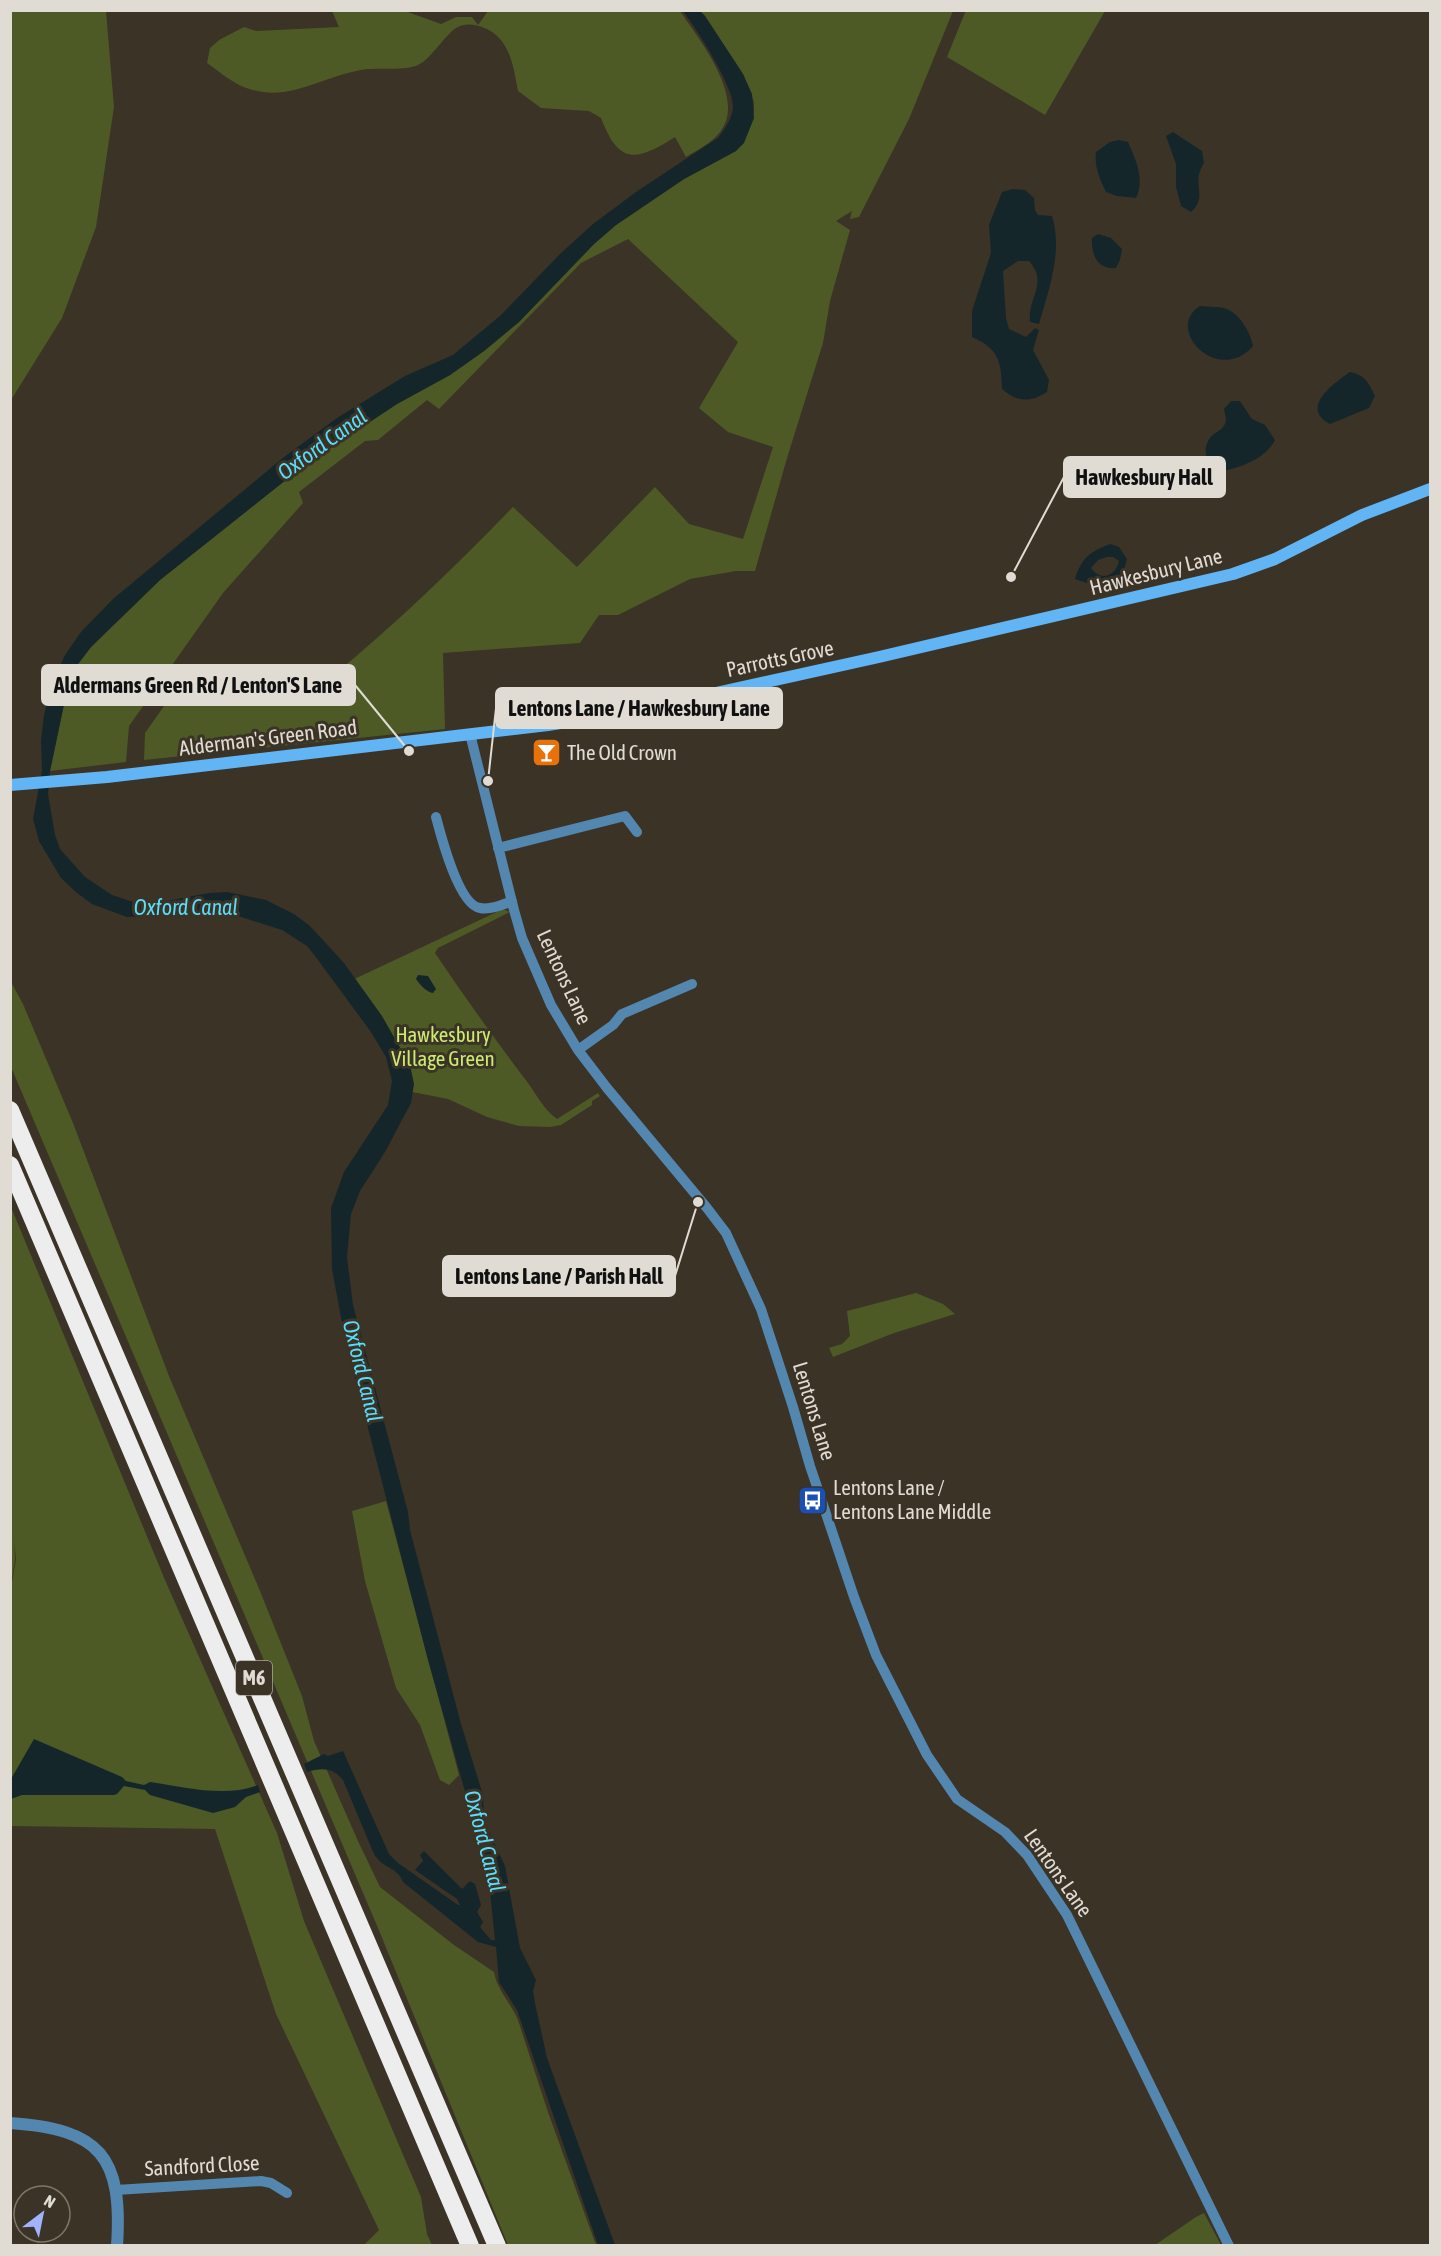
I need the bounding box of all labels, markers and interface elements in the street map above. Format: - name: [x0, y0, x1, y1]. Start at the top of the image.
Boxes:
- water label: Oxford Canal: [272, 403, 372, 485]
- callout: Hawkesbury Hall: [1064, 457, 1225, 497]
- text: Hawkesbury Hall: [1075, 464, 1214, 490]
- street label: Hawkesbury Lane: [1087, 543, 1224, 599]
- street label: Parrotts Grove: [724, 635, 836, 681]
- callout: Aldermans Green Rd / Lenton'S Lane: [42, 665, 355, 705]
- text: Aldermans Green Rd / Lenton'S Lane: [53, 672, 342, 698]
- callout: Lentons Lane / Hawkesbury Lane: [496, 688, 782, 728]
- text: Lentons Lane / Hawkesbury Lane: [508, 695, 770, 721]
- street label: Alderman's Green Road: [178, 714, 358, 760]
- bar icon: The Old Crown: [530, 737, 562, 769]
- place label: The Old Crown: [567, 740, 677, 764]
- water label: Oxford Canal: [134, 894, 238, 920]
- street label: Lentons Lane: [533, 925, 597, 1028]
- park label: Hawkesbury Village Green: [391, 1022, 495, 1070]
- callout: Lentons Lane / Parish Hall: [443, 1256, 675, 1296]
- text: Lentons Lane / Parish Hall: [455, 1263, 664, 1289]
- water label: Oxford Canal: [338, 1317, 388, 1425]
- street label: Lentons Lane: [789, 1359, 841, 1463]
- place label: Lentons Lane / Lentons Lane Middle: [833, 1475, 991, 1523]
- bus stop icon: Lentons Lane / Lentons Lane Middle: [796, 1484, 828, 1516]
- road number: M6: [236, 1661, 272, 1695]
- water label: Oxford Canal: [459, 1787, 511, 1895]
- street label: Lentons Lane: [1020, 1824, 1098, 1921]
- street label: Sandford Close: [144, 2150, 260, 2180]
- north arrow: [12, 2184, 72, 2244]
- text: N: [41, 2191, 59, 2211]

